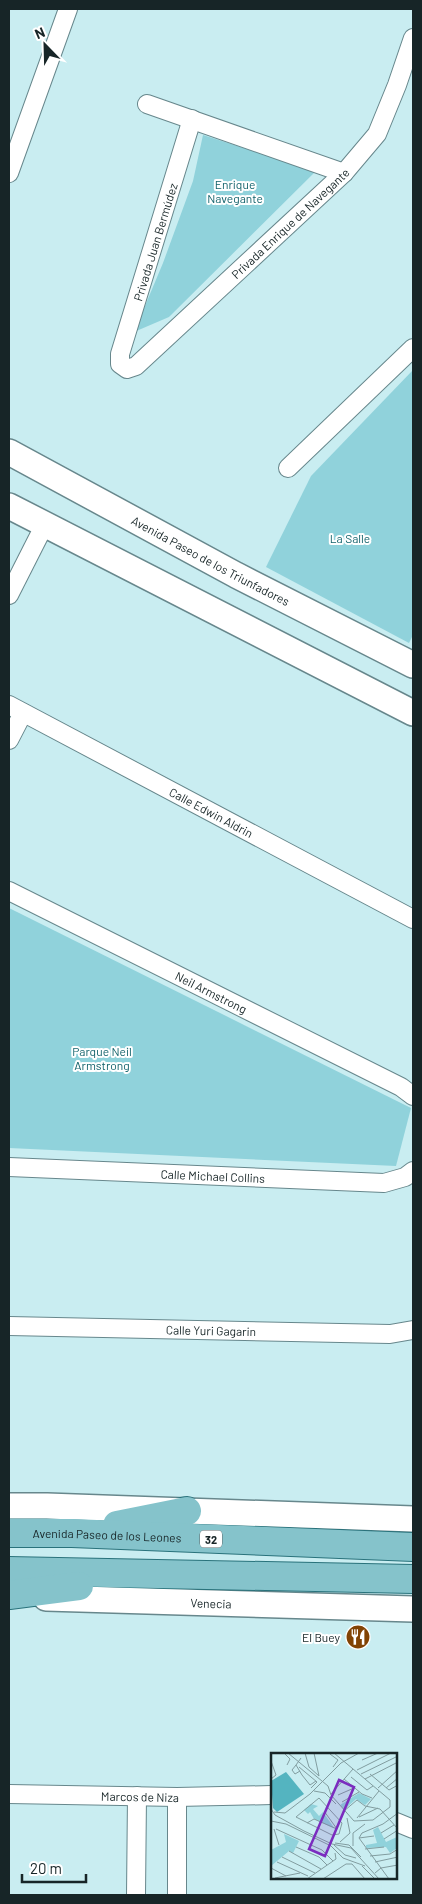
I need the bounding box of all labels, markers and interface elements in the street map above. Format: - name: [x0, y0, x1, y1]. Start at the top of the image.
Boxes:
- north arrow: [20, 20, 70, 70]
- text: N: [32, 23, 47, 42]
- street label: Privada Enrique de Navegante: [228, 165, 352, 281]
- park label: Enrique Navegante: [207, 177, 263, 205]
- street label: Privada Juan Bermúdez: [130, 181, 180, 303]
- street label: Avenida Paseo de los Triunfadores: [129, 513, 292, 608]
- park label: La Salle: [330, 531, 370, 545]
- street label: Calle Edwin Aldrin: [167, 784, 256, 840]
- street label: Neil Armstrong: [173, 968, 249, 1016]
- park label: Parque Neil Armstrong: [72, 1044, 132, 1072]
- street label: Calle Michael Collins: [160, 1166, 266, 1185]
- street label: Calle Yuri Gagarin: [166, 1322, 256, 1338]
- street label: Avenida Paseo de los Leones: [33, 1526, 182, 1544]
- road number: 32: [200, 1530, 222, 1548]
- street label: Venecia: [190, 1595, 232, 1611]
- restaurant icon: El Buey: [345, 1624, 371, 1650]
- place label: El Buey: [302, 1630, 340, 1644]
- inset map: [271, 1753, 397, 1879]
- street label: Marcos de Niza: [101, 1789, 179, 1804]
- scale bar: [22, 1852, 86, 1884]
- text: 20 m: [30, 1859, 62, 1877]

